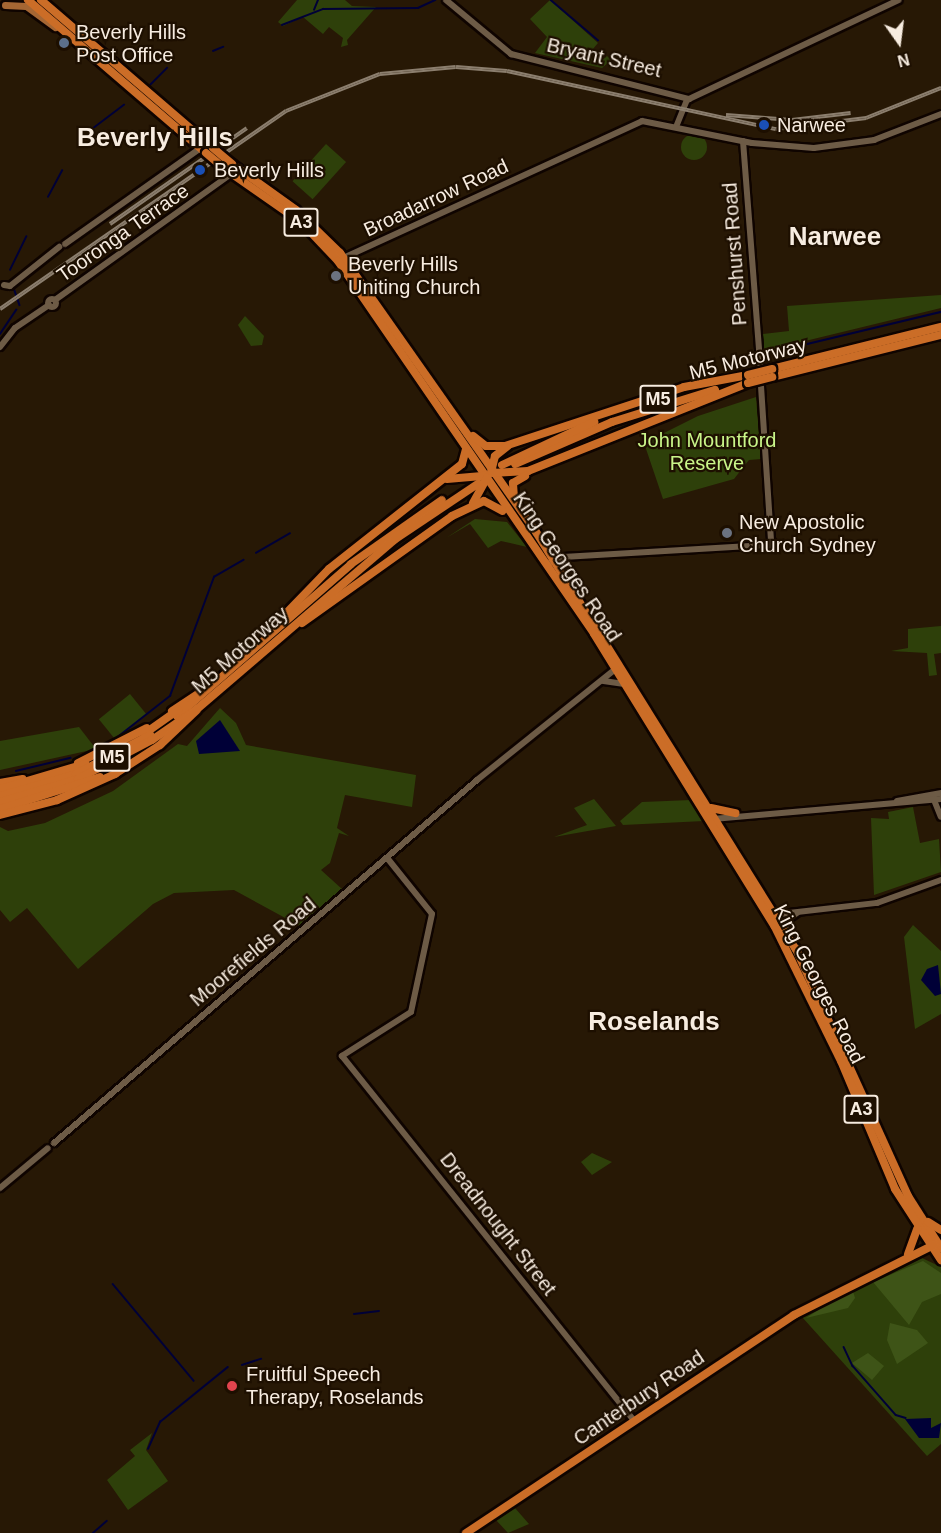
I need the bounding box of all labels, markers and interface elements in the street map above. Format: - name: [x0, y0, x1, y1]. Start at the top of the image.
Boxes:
- north arrow: [869, 12, 929, 72]
- place label: Beverly Hills Post Office: [76, 20, 186, 67]
- street label: Bryant Street: [544, 33, 664, 83]
- marker: Beverly Hills Post Office: [57, 36, 71, 50]
- text: N: [896, 50, 911, 70]
- place label: Narwee: [777, 113, 846, 137]
- marker: Narwee: [755, 116, 773, 134]
- district label: Beverly Hills: [77, 122, 233, 154]
- street label: Broadarrow Road: [360, 154, 512, 242]
- place label: Beverly Hills: [214, 158, 324, 182]
- marker: Beverly Hills: [191, 161, 209, 179]
- street label: Tooronga Terrace: [52, 179, 194, 287]
- street label: Penshurst Road: [718, 182, 752, 326]
- road number: A3: [283, 207, 319, 237]
- district label: Narwee: [789, 221, 881, 253]
- place label: Beverly Hills Uniting Church: [348, 252, 480, 299]
- marker: Beverly Hills Uniting Church: [329, 269, 343, 283]
- street label: M5 Motorway: [687, 333, 809, 385]
- road number: M5: [638, 384, 678, 414]
- park label: John Mountford Reserve: [638, 428, 776, 475]
- street label: King Georges Road: [508, 487, 626, 647]
- place label: New Apostolic Church Sydney: [739, 510, 876, 557]
- marker: New Apostolic Church Sydney: [720, 526, 734, 540]
- street label: M5 Motorway: [187, 602, 293, 698]
- road number: M5: [92, 742, 132, 772]
- street label: Moorefields Road: [185, 892, 321, 1012]
- street label: King Georges Road: [768, 900, 870, 1068]
- district label: Roselands: [588, 1006, 720, 1038]
- road number: A3: [843, 1094, 879, 1124]
- street label: Dreadnought Street: [435, 1148, 561, 1300]
- street label: Canterbury Road: [569, 1345, 709, 1451]
- place label: Fruitful Speech Therapy, Roselands: [246, 1362, 424, 1409]
- marker: Fruitful Speech Therapy, Roselands: [223, 1377, 241, 1395]

